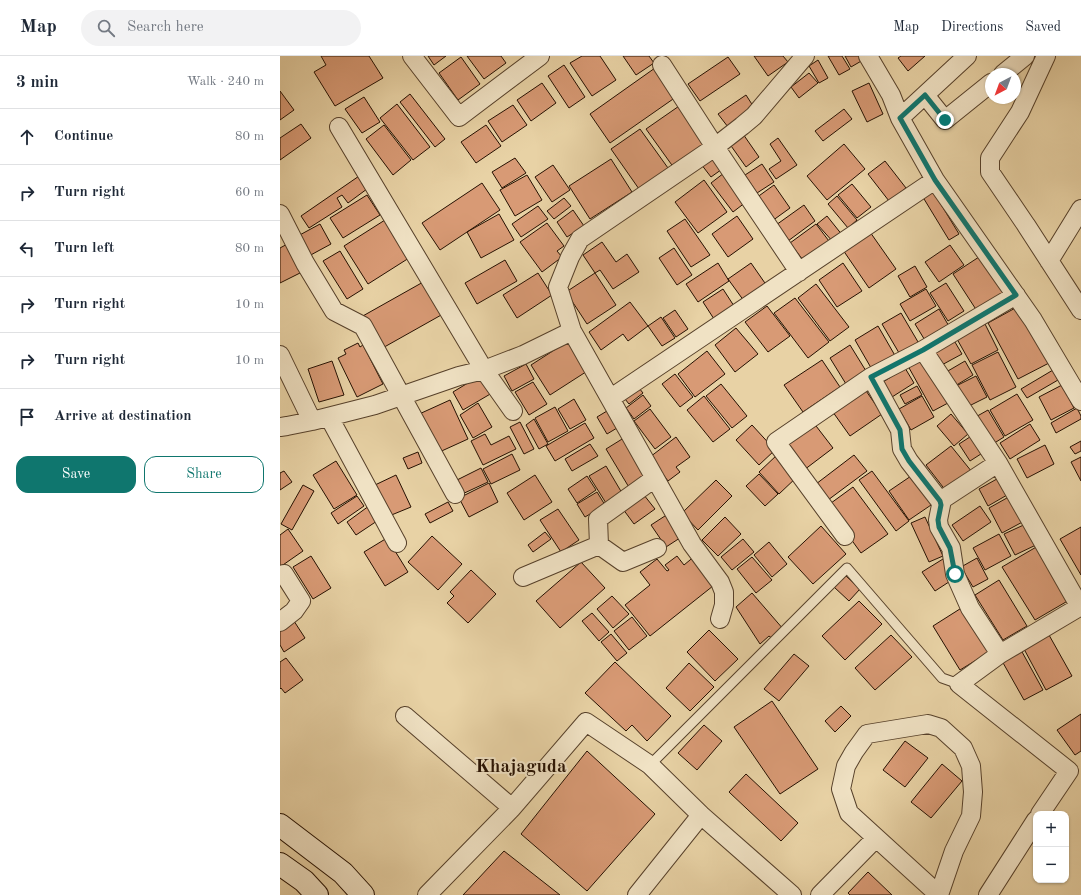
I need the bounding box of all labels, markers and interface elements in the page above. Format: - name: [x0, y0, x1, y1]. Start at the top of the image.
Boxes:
- search box: [81, 10, 361, 46]
- icon: search: [95, 17, 117, 39]
- text: Map: [20, 18, 57, 37]
- text: Search here: [127, 20, 204, 35]
- text: Map: [893, 20, 919, 34]
- text: Directions: [941, 20, 1003, 34]
- text: Saved: [1025, 20, 1061, 34]
- north arrow: [985, 68, 1021, 104]
- text: 3 min: [16, 74, 59, 91]
- text: Walk · 240 m: [187, 75, 264, 88]
- route end: [936, 111, 954, 129]
- icon: ahead: [16, 126, 38, 148]
- text: Continue: [54, 129, 113, 144]
- text: 80 m: [235, 130, 264, 143]
- icon: right: [16, 182, 38, 204]
- text: Turn right: [54, 185, 125, 200]
- text: 60 m: [235, 186, 264, 199]
- icon: left: [16, 238, 38, 260]
- text: Turn left: [54, 241, 114, 256]
- text: 80 m: [235, 242, 264, 255]
- icon: right: [16, 294, 38, 316]
- text: Turn right: [54, 297, 125, 312]
- text: 10 m: [235, 298, 264, 311]
- icon: right: [16, 350, 38, 372]
- text: Turn right: [54, 353, 125, 368]
- text: 10 m: [235, 354, 264, 367]
- icon: arrive: [16, 406, 38, 428]
- text: Arrive at destination: [54, 409, 192, 424]
- button: Save: [16, 456, 136, 493]
- button: Share: [144, 456, 264, 493]
- route start: [946, 565, 964, 583]
- district label: Khajaguda: [475, 758, 567, 777]
- map controls: [1033, 811, 1069, 883]
- button: +: [1033, 811, 1069, 847]
- button: −: [1033, 847, 1069, 883]

